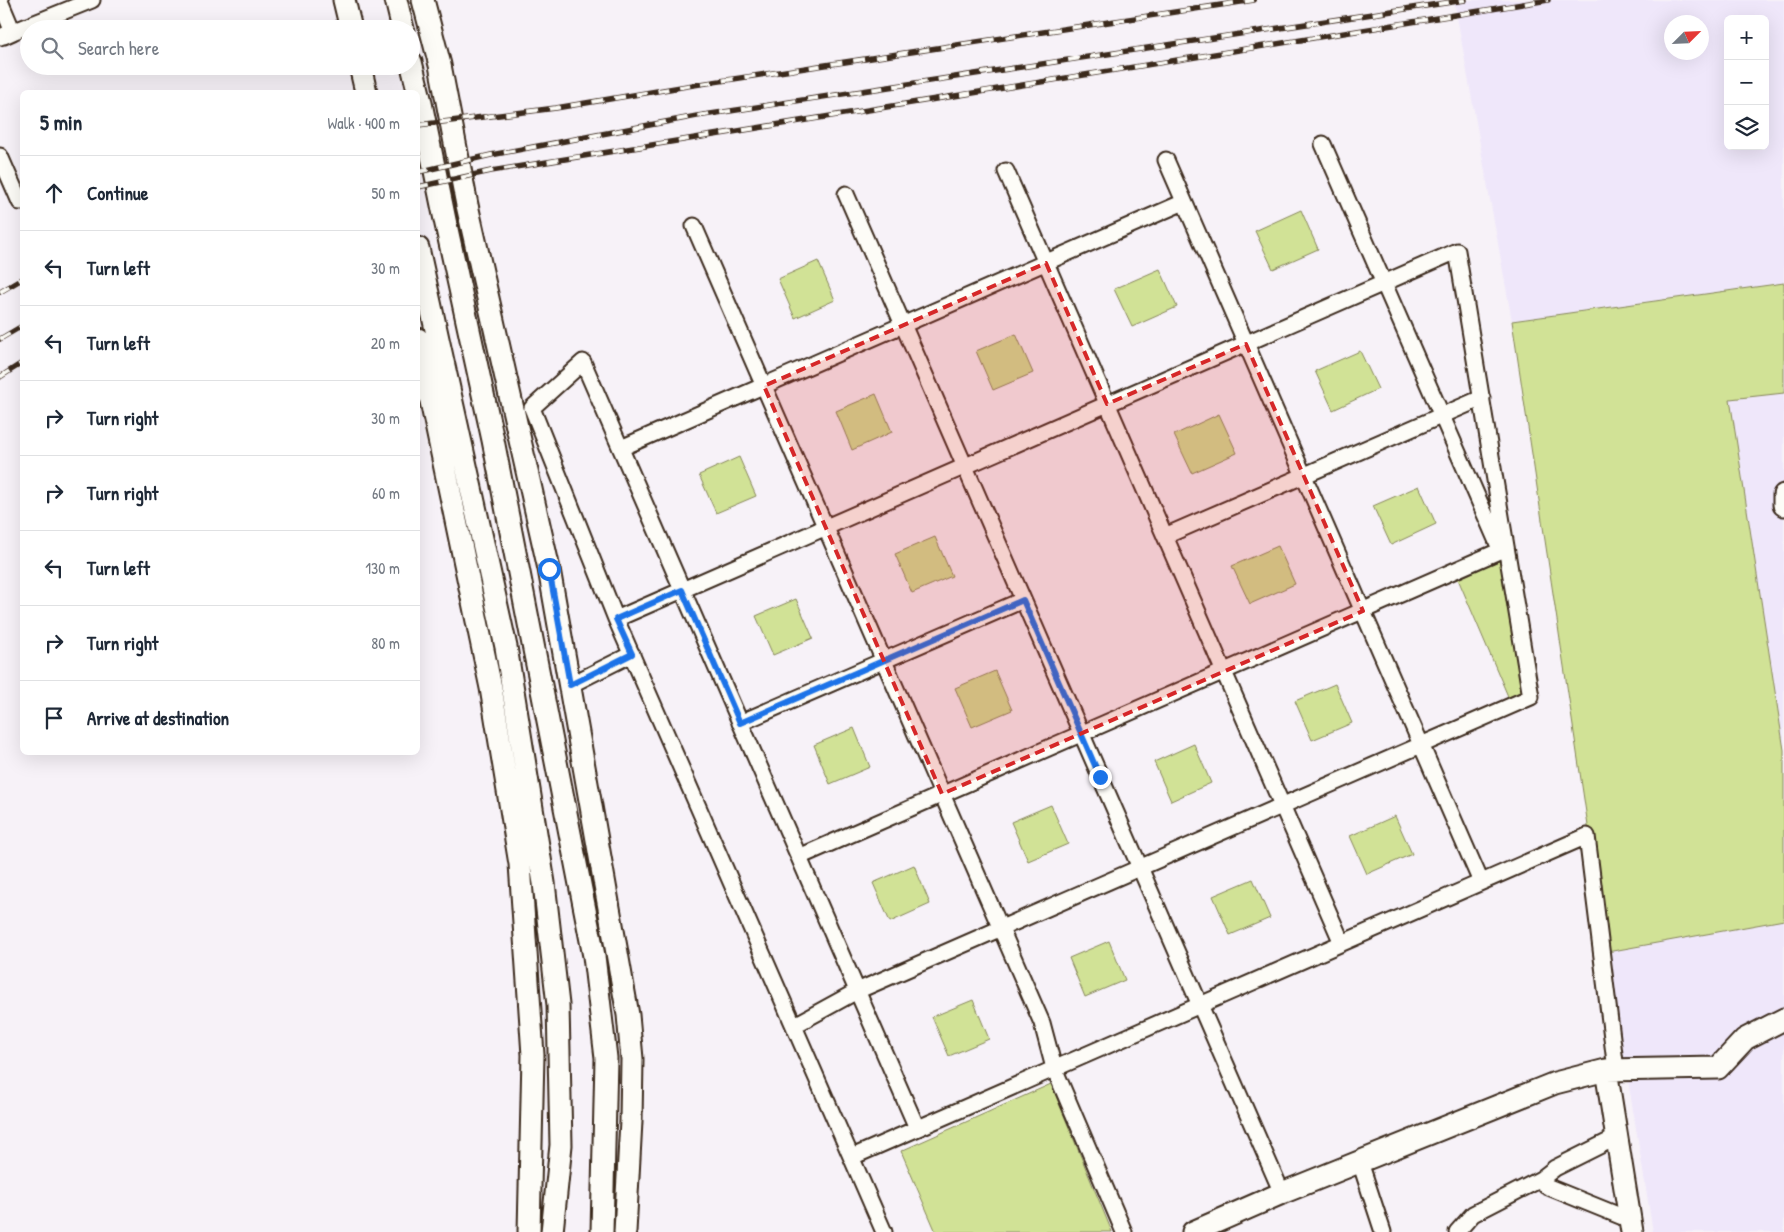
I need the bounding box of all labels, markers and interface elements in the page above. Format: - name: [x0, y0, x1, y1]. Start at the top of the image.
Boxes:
- north arrow: [1664, 15, 1709, 60]
- map controls: [1724, 15, 1769, 150]
- button: +: [1724, 15, 1769, 60]
- search box: [20, 20, 420, 75]
- icon: search: [38, 34, 66, 62]
- text: Search here: [78, 35, 159, 61]
- button: −: [1724, 60, 1769, 105]
- button: layers: [1724, 105, 1769, 150]
- text: 5 min: [40, 108, 82, 137]
- text: Walk · 400 m: [328, 112, 400, 134]
- icon: ahead: [40, 179, 68, 207]
- text: Continue: [87, 180, 148, 206]
- text: 50 m: [372, 182, 400, 204]
- icon: left: [40, 254, 68, 282]
- text: Turn left: [87, 255, 150, 281]
- text: 30 m: [371, 257, 400, 279]
- icon: left: [40, 329, 68, 357]
- text: Turn left: [87, 330, 150, 356]
- text: 20 m: [371, 332, 400, 354]
- icon: right: [40, 404, 68, 432]
- text: Turn right: [87, 405, 158, 431]
- text: 30 m: [371, 407, 400, 429]
- icon: right: [40, 479, 68, 507]
- text: Turn right: [87, 480, 158, 506]
- text: 60 m: [372, 482, 400, 504]
- icon: left: [40, 554, 68, 582]
- text: Turn left: [87, 555, 150, 581]
- text: 130 m: [365, 557, 400, 579]
- route start: [538, 558, 561, 581]
- icon: right: [40, 629, 68, 657]
- text: Turn right: [87, 630, 158, 656]
- text: 80 m: [371, 632, 400, 654]
- icon: arrive: [40, 704, 68, 732]
- text: Arrive at destination: [87, 705, 229, 731]
- route end: [1089, 766, 1112, 789]

